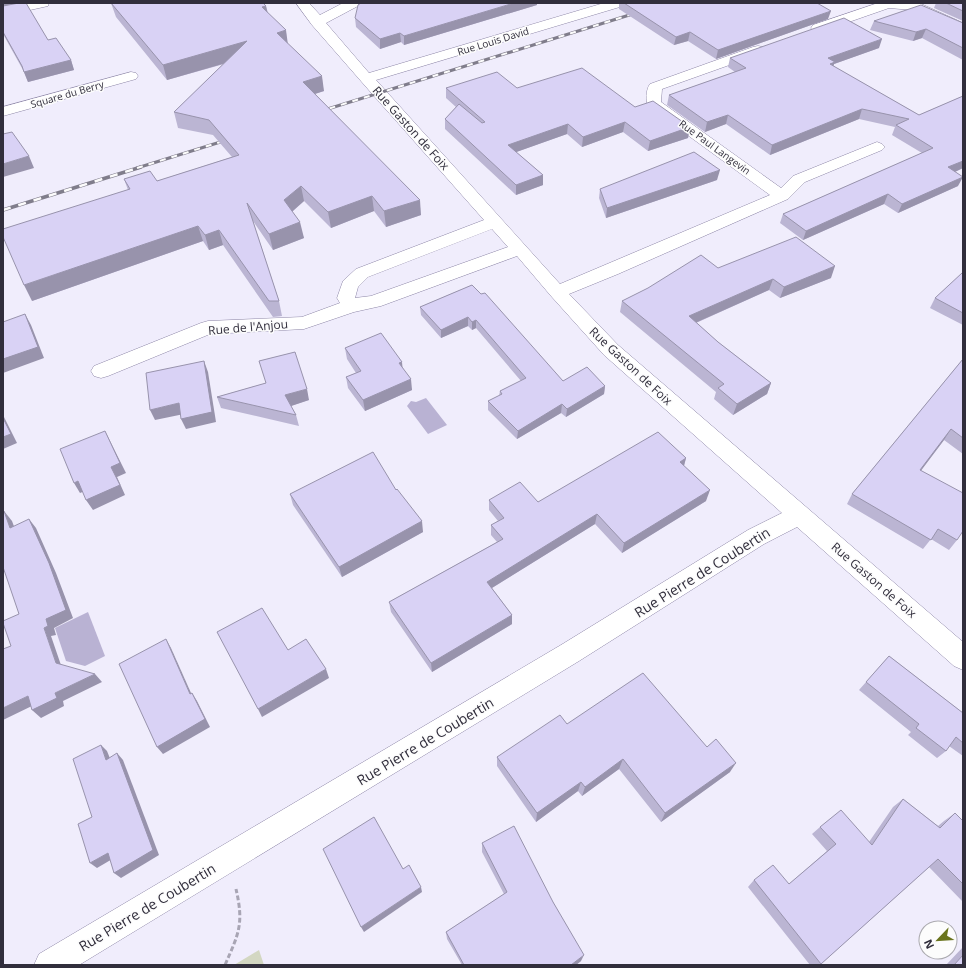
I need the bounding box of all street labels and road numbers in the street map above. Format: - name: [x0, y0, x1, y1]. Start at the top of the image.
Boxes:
- street label: Rue Louis David: [455, 23, 531, 59]
- street label: Square du Berry: [29, 77, 106, 111]
- street label: Rue Gaston de Foix: [369, 82, 454, 174]
- street label: Rue Paul Langevin: [677, 116, 753, 178]
- street label: Rue de l'Anjou: [207, 315, 289, 339]
- street label: Rue Gaston de Foix: [586, 323, 677, 409]
- street label: Rue Pierre de Coubertin: [631, 522, 773, 622]
- street label: Rue Gaston de Foix: [828, 538, 921, 622]
- street label: Rue Pierre de Coubertin: [353, 693, 497, 789]
- street label: Rue Pierre de Coubertin: [75, 859, 219, 955]

